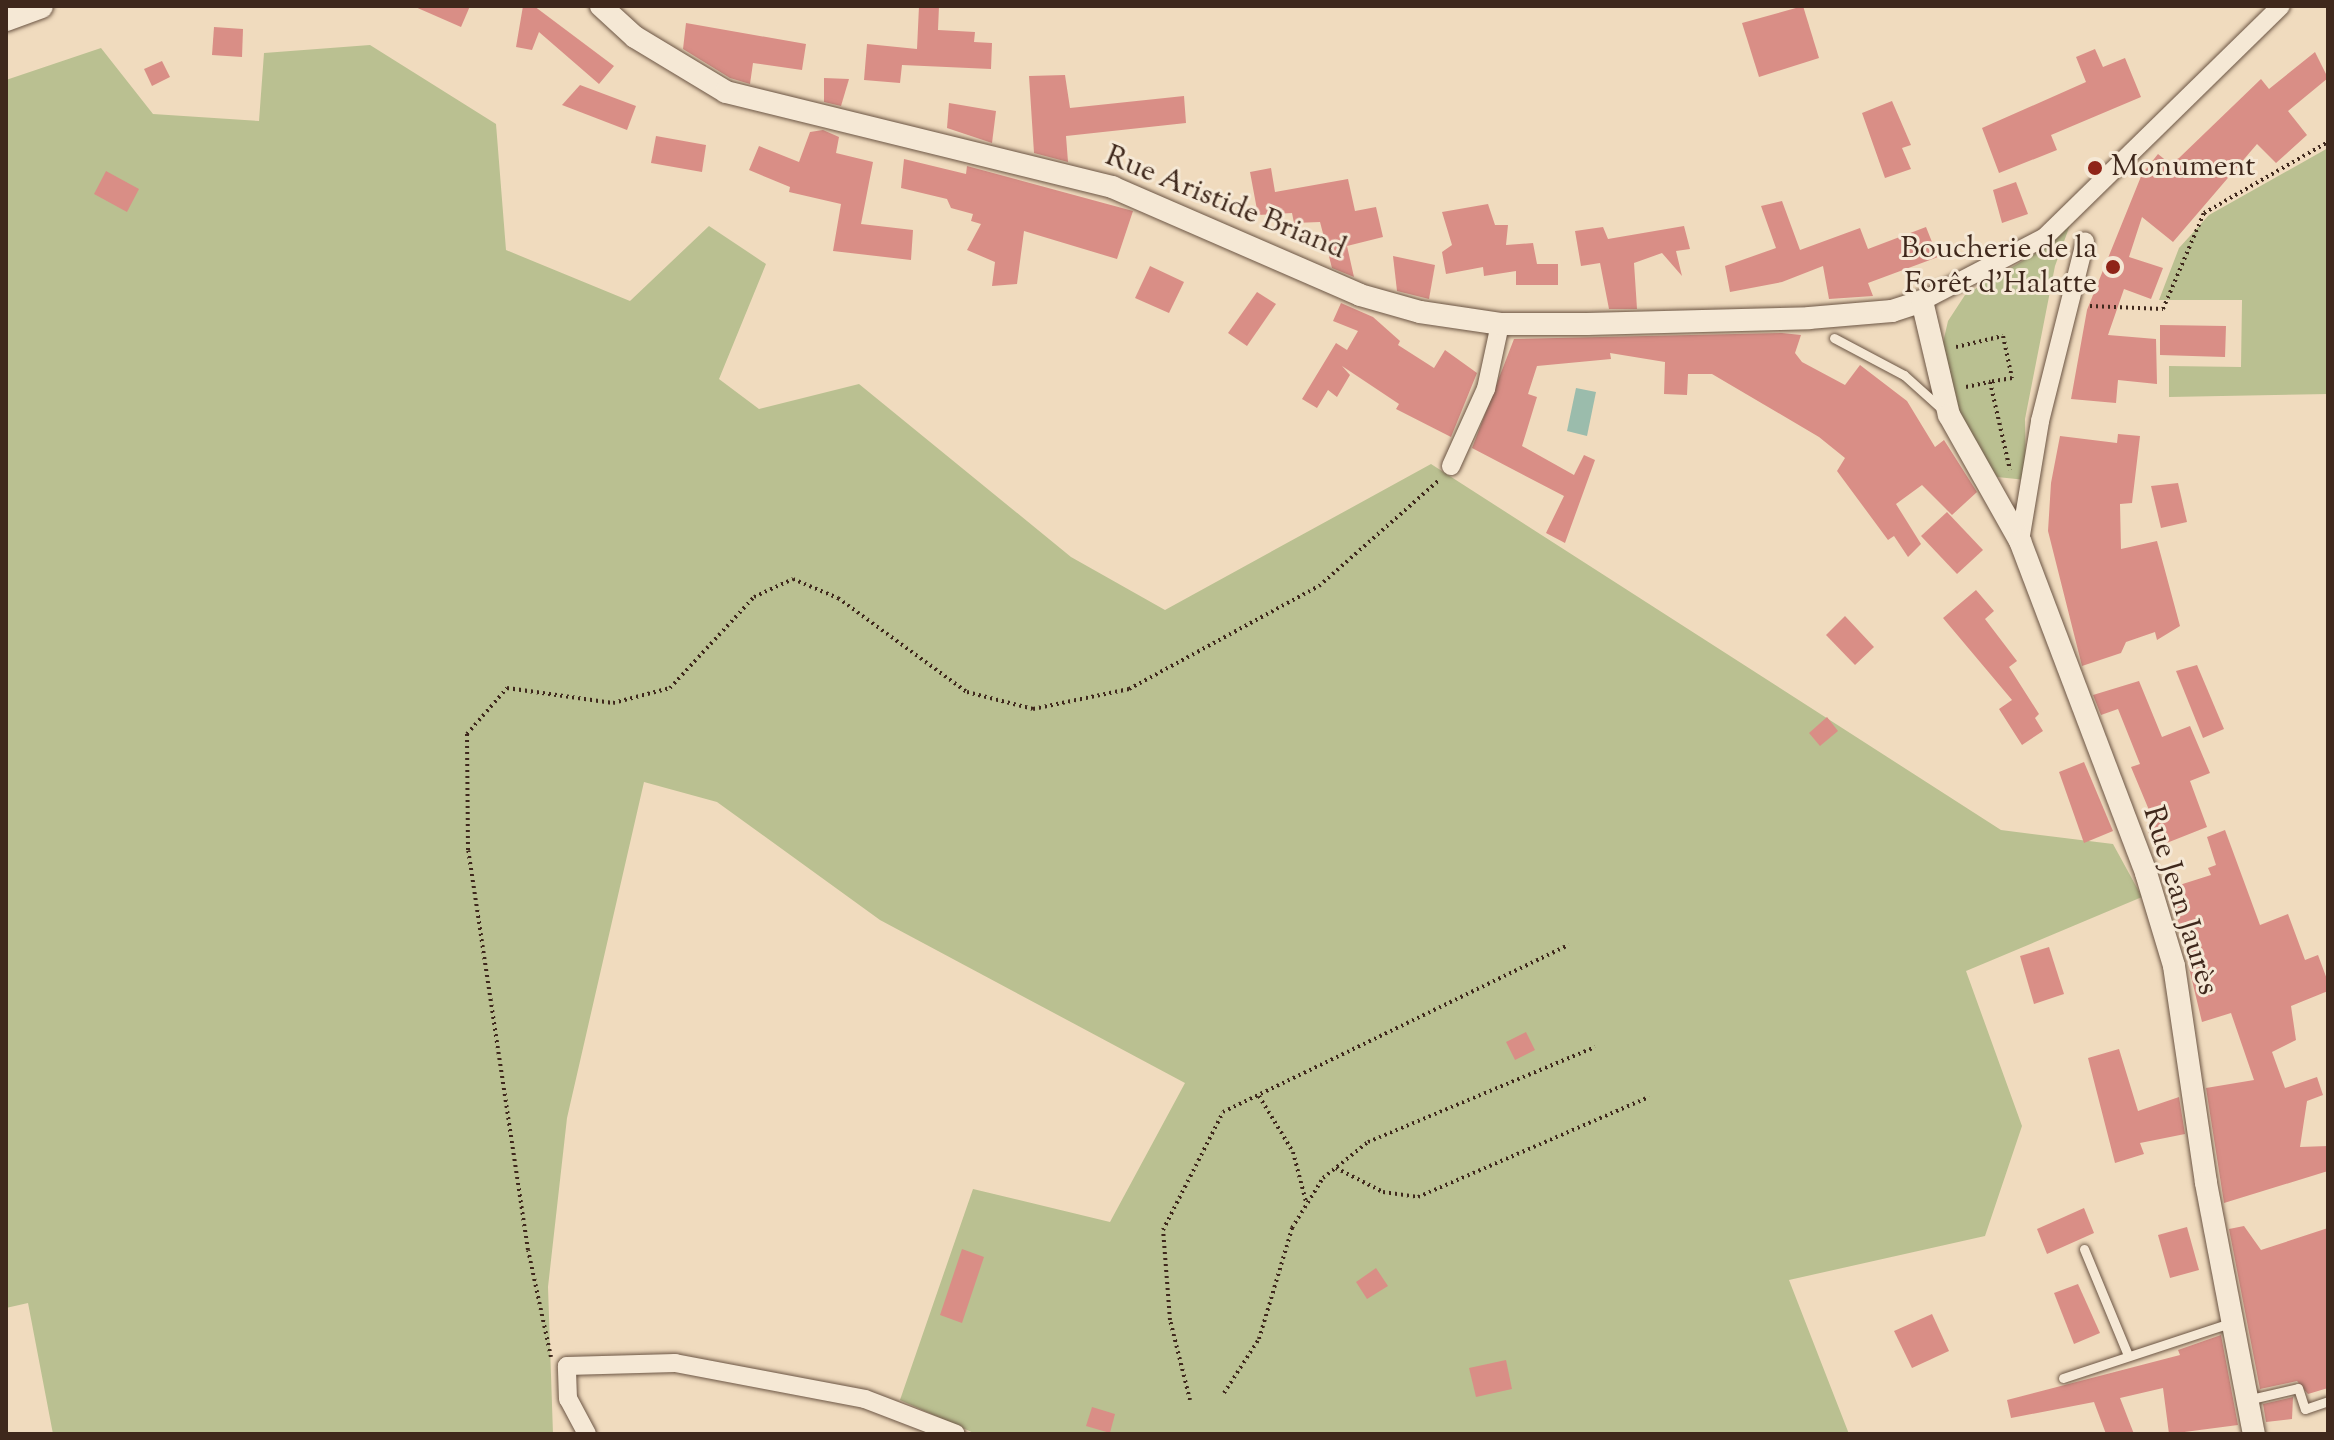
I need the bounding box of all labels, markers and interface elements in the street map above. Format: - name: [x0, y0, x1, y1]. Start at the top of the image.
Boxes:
- street label: Rue Aristide Briand: [1099, 139, 1351, 269]
- place label: Monument: [2111, 150, 2255, 186]
- marker: Monument: [2086, 159, 2104, 177]
- place label: Boucherie de la Forêt d'Halatte: [1901, 232, 2097, 302]
- marker: Boucherie de la Forêt d'Halatte: [2104, 258, 2122, 276]
- street label: Rue Jean Jaurès: [2133, 802, 2225, 1000]

